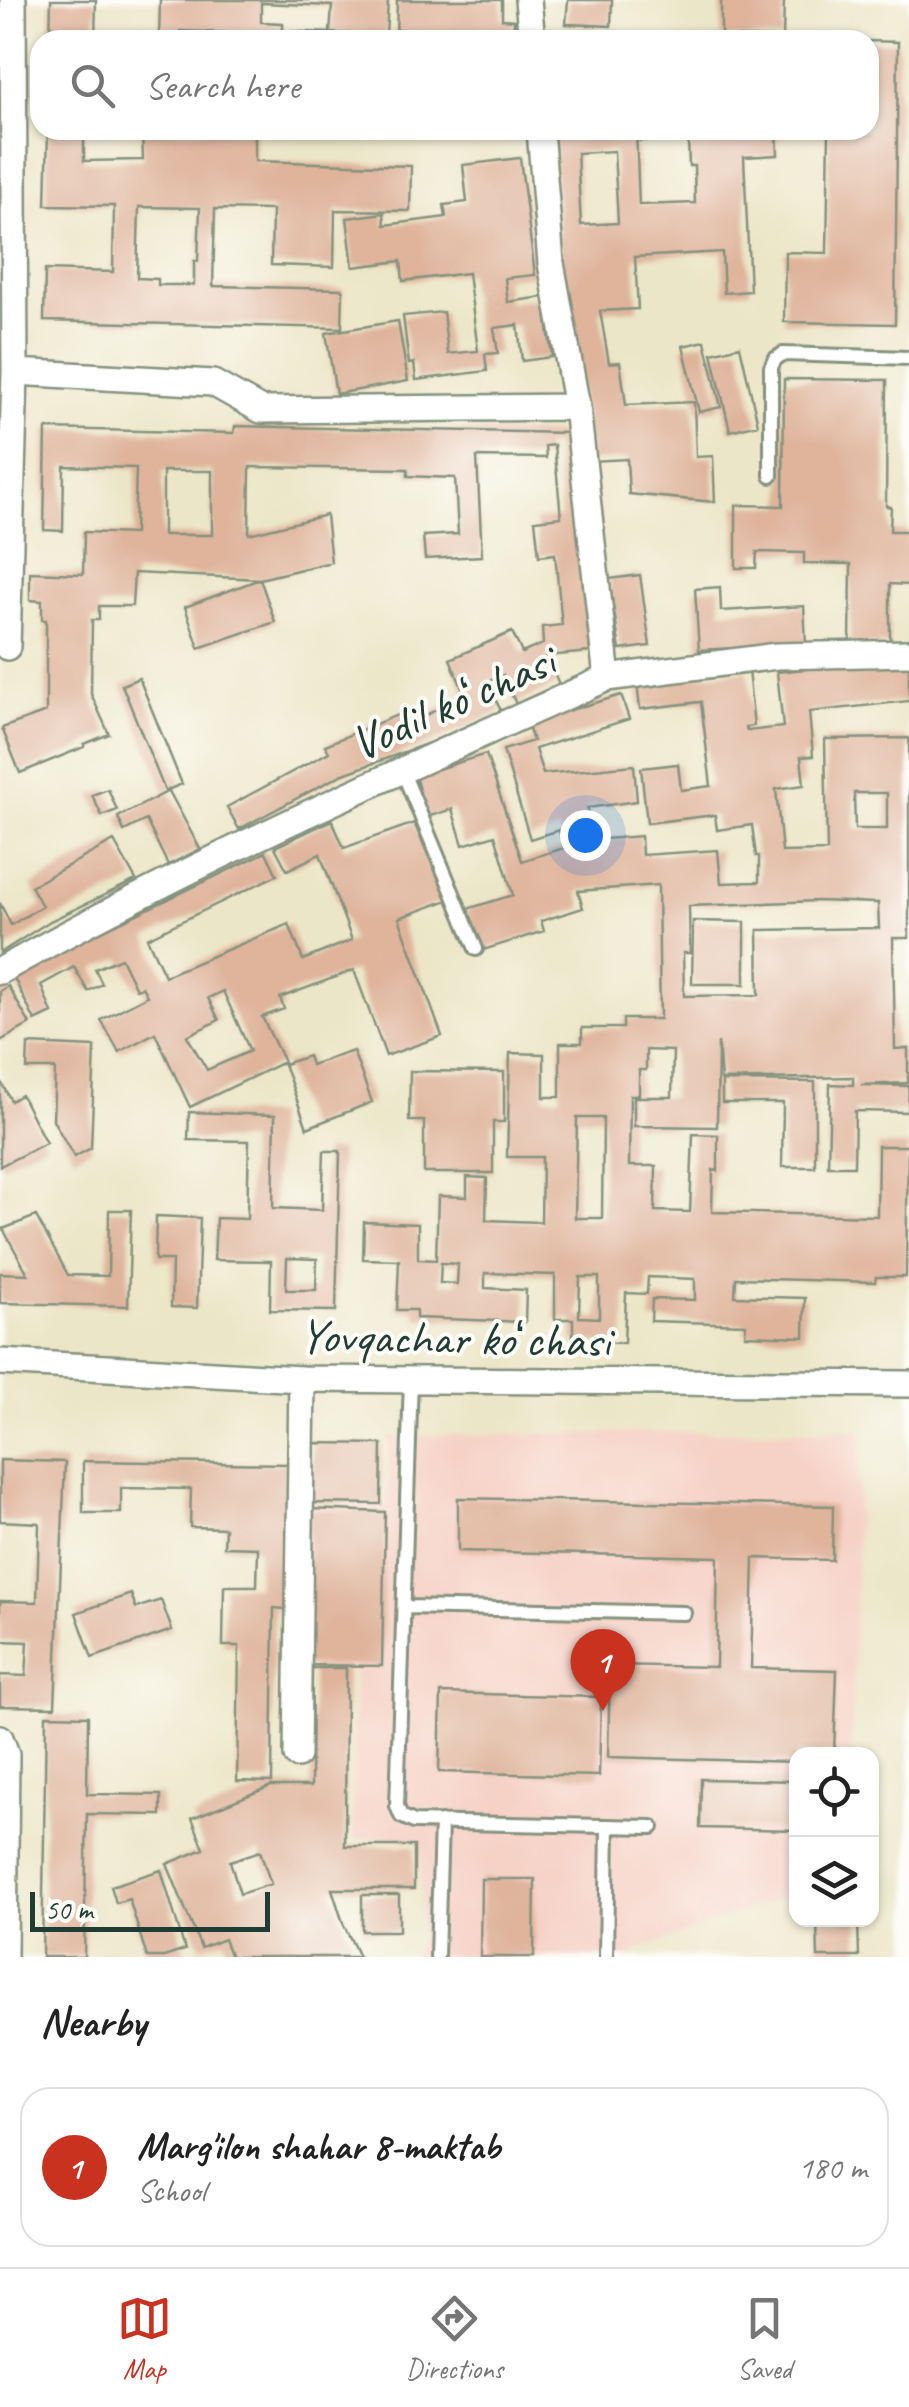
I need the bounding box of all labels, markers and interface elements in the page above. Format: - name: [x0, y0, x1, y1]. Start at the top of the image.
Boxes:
- search box: [30, 30, 879, 140]
- icon: search: [65, 58, 120, 113]
- text: Search here: [145, 62, 300, 109]
- street label: Vodil koʻchasi: [341, 628, 568, 773]
- your location: [560, 810, 611, 861]
- street label: Yovqachar koʻchasi: [299, 1305, 616, 1371]
- pin: 1: [570, 1628, 636, 1711]
- map controls: [789, 1747, 879, 1927]
- button: locate: [789, 1747, 879, 1837]
- button: layers: [789, 1837, 879, 1927]
- scale bar: [30, 1887, 270, 1932]
- text: 50 m: [45, 1892, 93, 1927]
- text: Nearby: [40, 1996, 146, 2049]
- text: Marg'ilon shahar 8-maktab: [137, 2123, 500, 2170]
- text: 1: [67, 2147, 82, 2188]
- text: 180 m: [798, 2147, 867, 2188]
- text: School: [137, 2170, 206, 2211]
- tab: Map: [117, 2291, 172, 2386]
- tab: Directions: [406, 2291, 503, 2386]
- tab: Saved: [737, 2291, 792, 2386]

